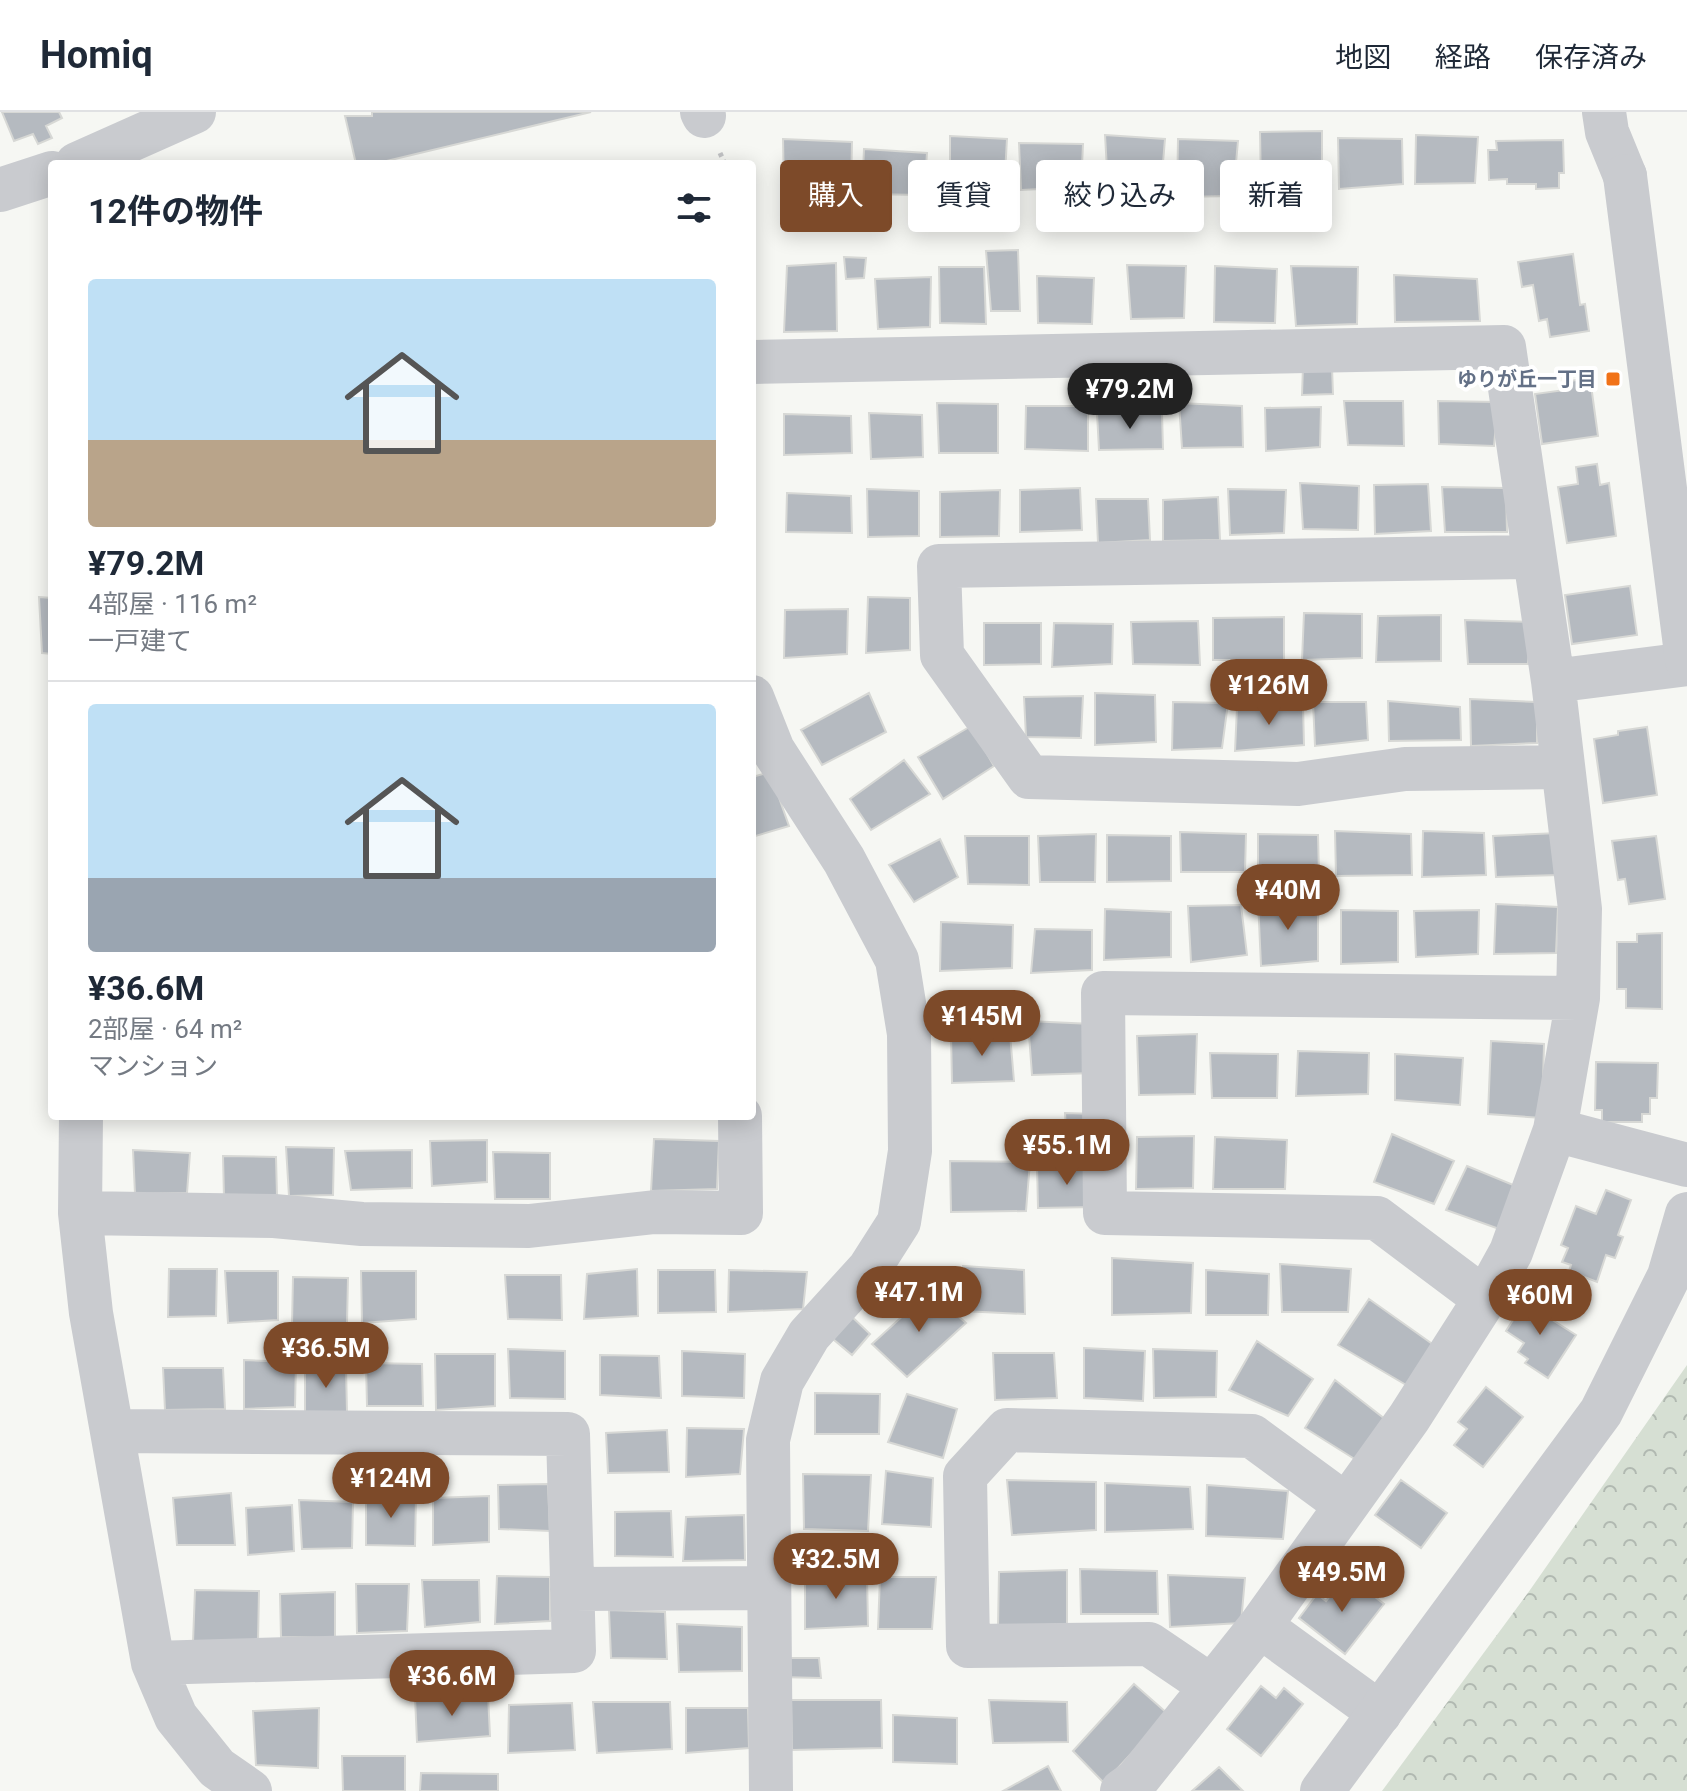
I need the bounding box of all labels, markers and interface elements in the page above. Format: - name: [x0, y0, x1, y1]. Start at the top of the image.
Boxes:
- text: Homiq: [40, 33, 153, 77]
- text: 地図: [1335, 41, 1391, 74]
- text: 経路: [1435, 41, 1491, 74]
- text: 保存済み: [1535, 41, 1647, 74]
- chip: 購入: [780, 160, 892, 232]
- chip: 賃貸: [908, 160, 1020, 232]
- chip: 絞り込み: [1036, 160, 1204, 232]
- chip: 新着: [1220, 160, 1332, 232]
- icon: filters: [672, 186, 716, 230]
- text: 12件の物件: [88, 191, 263, 231]
- icon: home: [330, 331, 474, 475]
- pin: ¥79.2M: [1065, 363, 1195, 431]
- place label: ゆりが丘一丁目: [1457, 367, 1597, 391]
- marker: ゆりが丘一丁目: [1604, 370, 1622, 388]
- text: ¥79.2M: [1086, 374, 1175, 404]
- text: ¥79.2M: [88, 543, 204, 583]
- text: 4部屋 · 116 m²: [88, 589, 257, 619]
- text: 一戸建て: [88, 626, 192, 656]
- pin: ¥126M: [1213, 659, 1325, 727]
- text: ¥126M: [1228, 670, 1310, 700]
- icon: home: [330, 756, 474, 900]
- pin: ¥40M: [1241, 864, 1335, 932]
- text: ¥40M: [1255, 875, 1321, 905]
- text: ¥36.6M: [88, 968, 204, 1008]
- pin: ¥145M: [926, 990, 1038, 1058]
- text: ¥145M: [941, 1001, 1023, 1031]
- text: 2部屋 · 64 m²: [88, 1014, 242, 1044]
- text: マンション: [88, 1051, 218, 1081]
- pin: ¥55.1M: [1002, 1119, 1132, 1187]
- text: ¥55.1M: [1023, 1130, 1112, 1160]
- pin: ¥47.1M: [854, 1266, 984, 1334]
- pin: ¥60M: [1493, 1269, 1587, 1337]
- text: ¥47.1M: [875, 1277, 964, 1307]
- text: ¥60M: [1507, 1280, 1573, 1310]
- pin: ¥36.5M: [261, 1322, 391, 1390]
- text: ¥36.5M: [282, 1333, 371, 1363]
- pin: ¥124M: [335, 1452, 447, 1520]
- text: ¥124M: [350, 1463, 432, 1493]
- pin: ¥32.5M: [771, 1533, 901, 1601]
- text: ¥32.5M: [792, 1544, 881, 1574]
- pin: ¥49.5M: [1277, 1546, 1407, 1614]
- text: ¥49.5M: [1298, 1557, 1387, 1587]
- pin: ¥36.6M: [387, 1650, 517, 1718]
- text: ¥36.6M: [408, 1661, 497, 1691]

